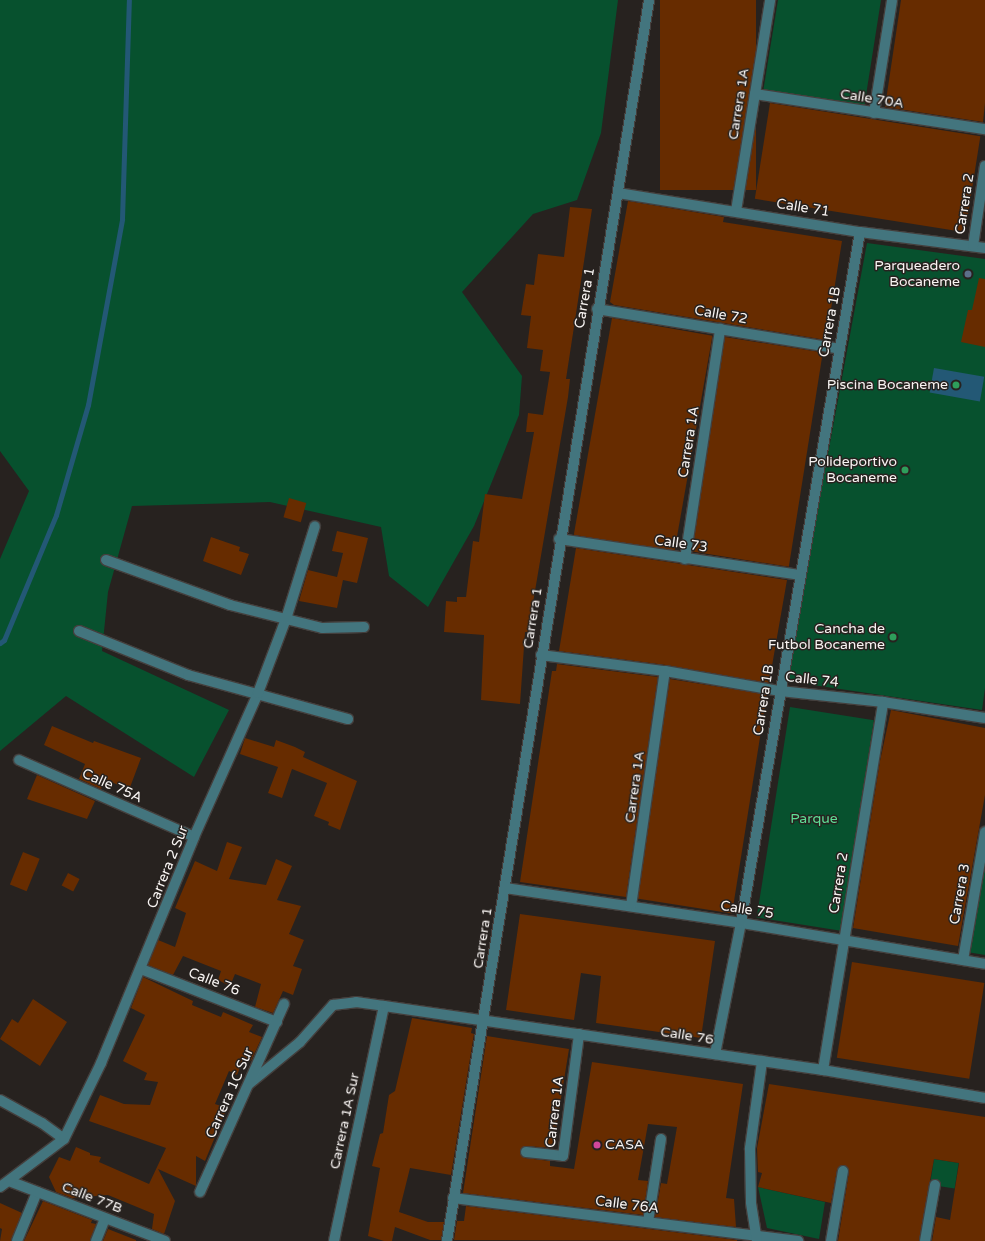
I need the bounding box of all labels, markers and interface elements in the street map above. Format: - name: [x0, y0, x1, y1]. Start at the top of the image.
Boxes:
- street label: Carrera 1A: [725, 67, 753, 141]
- street label: Calle 70A: [839, 86, 905, 112]
- street label: Carrera 2: [952, 172, 978, 236]
- street label: Calle 71: [775, 196, 831, 220]
- place label: Parqueadero Bocaneme: [874, 258, 960, 290]
- street label: Carrera 1: [571, 266, 599, 330]
- marker: Parqueadero Bocaneme: [963, 269, 973, 279]
- street label: Carrera 1B: [816, 285, 844, 359]
- street label: Calle 72: [693, 302, 749, 328]
- place label: Piscina Bocaneme: [827, 377, 948, 393]
- marker: Piscina Bocaneme: [951, 380, 961, 390]
- street label: Carrera 1A: [675, 405, 703, 479]
- place label: Polideportivo Bocaneme: [808, 454, 897, 486]
- marker: Polideportivo Bocaneme: [900, 465, 910, 475]
- street label: Calle 73: [653, 532, 709, 556]
- street label: Carrera 1: [520, 586, 546, 650]
- place label: Cancha de Futbol Bocaneme: [768, 621, 885, 654]
- marker: Cancha de Futbol Bocaneme: [888, 632, 898, 642]
- street label: Carrera 1B: [750, 663, 778, 737]
- street label: Calle 74: [784, 669, 840, 691]
- street label: Carrera 1A: [622, 750, 648, 824]
- street label: Calle 75A: [79, 765, 145, 807]
- park label: Parque: [790, 811, 838, 827]
- street label: Carrera 2 Sur: [144, 823, 192, 911]
- street label: Carrera 2: [826, 851, 852, 915]
- street label: Carrera 3: [946, 862, 974, 926]
- street label: Calle 75: [719, 898, 775, 922]
- street label: Carrera 1: [470, 906, 496, 970]
- street label: Calle 76: [186, 965, 242, 999]
- street label: Calle 76: [659, 1024, 715, 1048]
- street label: Carrera 1C Sur: [203, 1045, 257, 1141]
- street label: Carrera 1A Sur: [327, 1071, 363, 1171]
- street label: Carrera 1A: [542, 1075, 568, 1149]
- place label: CASA: [605, 1137, 644, 1153]
- marker: CASA: [592, 1140, 602, 1150]
- street label: Calle 77B: [59, 1179, 125, 1217]
- street label: Calle 76A: [594, 1193, 660, 1217]

